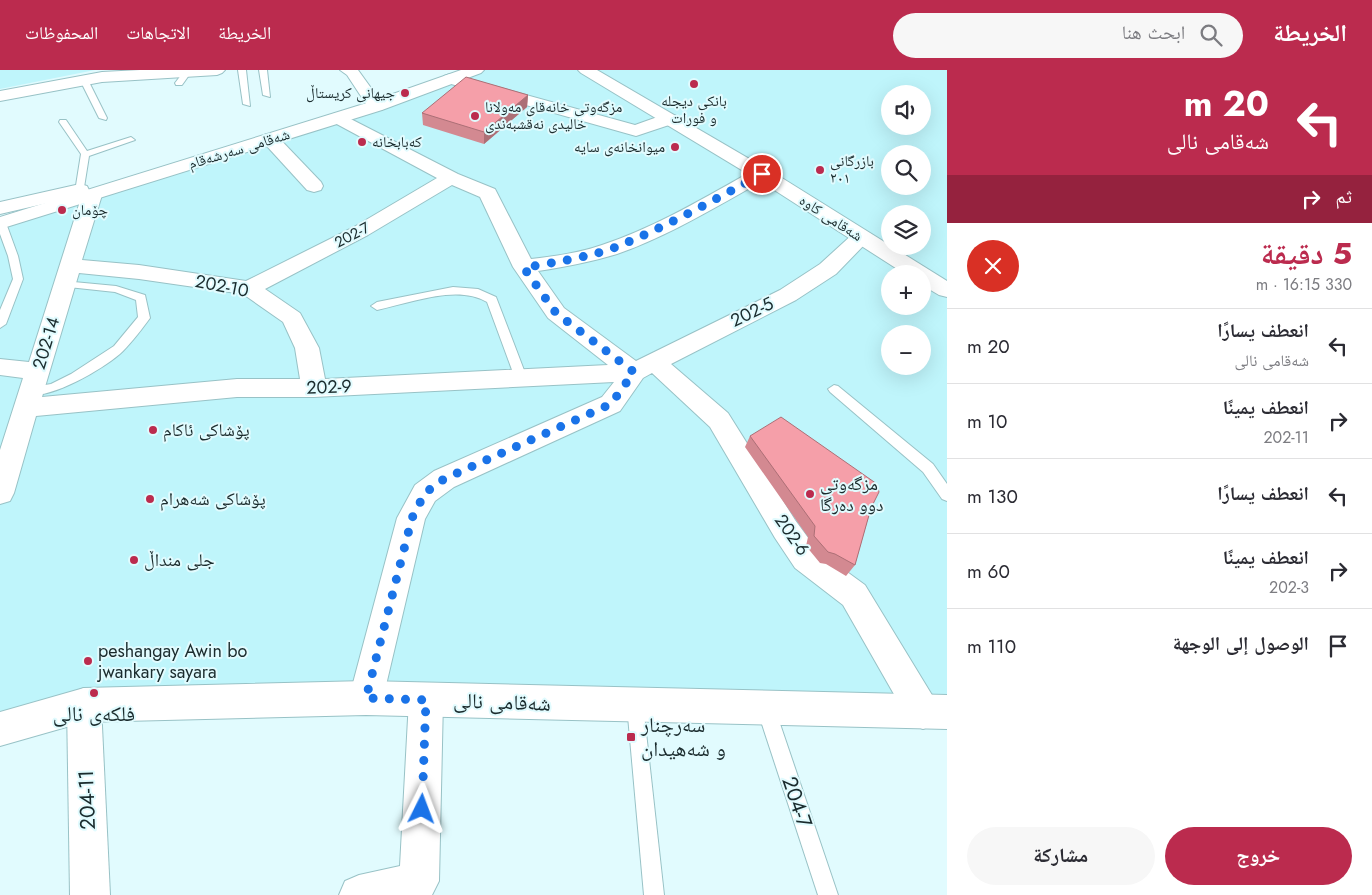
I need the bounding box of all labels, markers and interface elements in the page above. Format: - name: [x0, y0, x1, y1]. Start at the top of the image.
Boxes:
- search box: [893, 13, 1243, 58]
- text: الخريطة: [1273, 15, 1347, 50]
- text: ابحث هنا: [1122, 19, 1185, 46]
- text: المحفوظات: [25, 20, 98, 46]
- text: الاتجاهات: [126, 20, 190, 46]
- text: الخريطة: [218, 20, 271, 46]
- icon: search: [1197, 21, 1225, 49]
- marker: بانکی دیجلە و فورات: [688, 78, 700, 90]
- text: 20 m: [1184, 79, 1269, 129]
- place label: جیهانی کریستاڵ: [306, 82, 395, 104]
- map controls: [881, 85, 931, 375]
- button: sound: [881, 85, 931, 135]
- marker: جیهانی کریستاڵ: [399, 87, 411, 99]
- place label: بانکی دیجلە و فورات: [661, 90, 727, 129]
- icon: left: [1287, 90, 1352, 155]
- place label: مزگەوتی خانەقای مەولانا خالیدی نەقشبەندی: [485, 96, 622, 135]
- marker: مزگەوتی خانەقای مەولانا خالیدی نەقشبەندی: [469, 110, 481, 122]
- street label: شەقامی سەرشەقام: [186, 123, 292, 175]
- text: شەقامی نالی: [1167, 125, 1269, 157]
- place label: کەبابخانە: [372, 131, 422, 153]
- marker: کەبابخانە: [356, 136, 368, 148]
- place label: میوانخانەی سایە: [574, 136, 665, 158]
- marker: میوانخانەی سایە: [669, 141, 681, 153]
- button: search: [881, 145, 931, 195]
- place label: بازرگانی ٢٠١: [830, 150, 874, 189]
- pin: [741, 153, 783, 195]
- icon: arrive: [748, 160, 776, 188]
- marker: بازرگانی ٢٠١: [814, 164, 826, 176]
- text: ثم: [1335, 183, 1352, 210]
- icon: right: [1297, 185, 1325, 213]
- street label: شەقامی کاوە: [795, 189, 867, 247]
- place label: چۆمان: [72, 199, 108, 221]
- marker: چۆمان: [56, 204, 68, 216]
- button: layers: [881, 205, 931, 255]
- street label: 202-7: [330, 217, 374, 253]
- text: 5 دقيقة: [1261, 232, 1352, 275]
- button: close: [967, 240, 1019, 292]
- button: +: [881, 265, 931, 315]
- street label: 202-10: [193, 268, 251, 304]
- text: 330 m · 16:15: [1256, 273, 1352, 296]
- street label: 202-5: [726, 290, 778, 334]
- street label: 202-14: [26, 314, 66, 372]
- text: انعطف يسارًا: [1217, 317, 1309, 344]
- button: −: [881, 325, 931, 375]
- icon: left: [1324, 332, 1352, 360]
- text: 20 m: [967, 333, 1010, 360]
- text: شەقامی نالی: [1235, 349, 1309, 372]
- street label: 202-9: [306, 373, 352, 401]
- text: انعطف يمينًا: [1223, 394, 1309, 421]
- icon: right: [1324, 407, 1352, 435]
- text: 10 m: [967, 408, 1007, 435]
- place label: پۆشاکی ئاکام: [163, 417, 250, 443]
- marker: پۆشاکی ئاکام: [147, 424, 159, 436]
- text: 202-11: [1263, 426, 1309, 449]
- place label: مزگەوتی دوو دەرگا: [820, 471, 883, 518]
- text: انعطف يسارًا: [1217, 480, 1309, 507]
- icon: left: [1324, 482, 1352, 510]
- text: 130 m: [967, 483, 1018, 510]
- place label: پۆشاکی شەھرام: [160, 486, 266, 512]
- marker: مزگەوتی دوو دەرگا: [804, 488, 816, 500]
- marker: پۆشاکی شەھرام: [144, 493, 156, 505]
- street label: 202-6: [768, 509, 816, 561]
- text: انعطف يمينًا: [1223, 544, 1309, 571]
- place label: جلی منداڵ: [144, 547, 215, 573]
- marker: جلی منداڵ: [128, 554, 140, 566]
- icon: right: [1324, 557, 1352, 585]
- text: 60 m: [967, 558, 1010, 585]
- text: 202-3: [1269, 576, 1309, 599]
- text: الوصول إلى الوجهة: [1173, 630, 1309, 657]
- icon: arrive: [1324, 632, 1352, 660]
- text: 110 m: [967, 633, 1016, 660]
- place label: peshangay Awin bo jwankary sayara: [96, 638, 247, 685]
- marker: peshangay Awin bo jwankary sayara: [82, 655, 94, 667]
- street label: شەقامی نالی: [453, 685, 551, 719]
- marker: فلکەی نالی: [88, 687, 100, 699]
- place label: فلکەی نالی: [53, 699, 135, 729]
- place label: سەرچنار و شەهیدان: [640, 710, 726, 764]
- marker: سەرچنار و شەهیدان: [625, 731, 637, 743]
- street label: 204-11: [71, 769, 103, 831]
- street label: 204-7: [774, 772, 820, 832]
- position arrow: [395, 782, 447, 834]
- button: مشاركة: [967, 827, 1155, 885]
- button: خروج: [1165, 827, 1352, 885]

